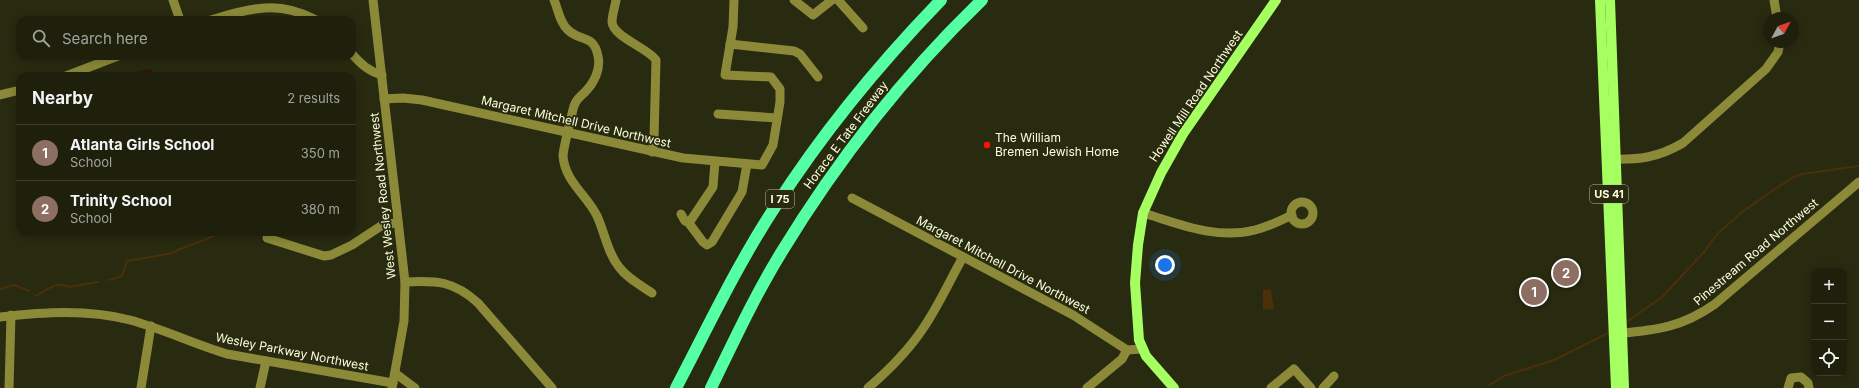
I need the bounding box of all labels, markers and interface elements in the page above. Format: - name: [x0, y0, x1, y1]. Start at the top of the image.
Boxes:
- north arrow: [1763, 12, 1799, 48]
- search box: [16, 16, 356, 60]
- icon: search: [30, 27, 52, 49]
- street label: Howell Mill Road Northwest: [1146, 27, 1245, 164]
- text: Search here: [62, 29, 148, 48]
- street label: Horace E Tate Freeway: [800, 78, 891, 191]
- text: Nearby: [32, 88, 93, 108]
- text: 2 results: [287, 90, 340, 106]
- street label: Margaret Mitchell Drive Northwest: [480, 92, 673, 151]
- street label: West Wesley Road Northwest: [366, 112, 399, 280]
- place label: The William Bremen Jewish Home: [995, 130, 1119, 159]
- text: Atlanta Girls School: [70, 135, 214, 154]
- marker: The William Bremen Jewish Home: [982, 140, 992, 150]
- text: 1: [42, 145, 48, 161]
- text: 350 m: [301, 145, 340, 161]
- text: School: [70, 154, 112, 170]
- road number: US 41: [1590, 185, 1628, 203]
- road number: I 75: [766, 190, 794, 208]
- text: Trinity School: [70, 191, 172, 210]
- street label: Pinestream Road Northwest: [1690, 195, 1821, 308]
- text: 2: [41, 201, 49, 217]
- text: 380 m: [301, 201, 340, 217]
- text: School: [70, 210, 112, 226]
- street label: Margaret Mitchell Drive Northwest: [914, 212, 1093, 317]
- your location: [1155, 255, 1175, 275]
- pin: 2: [1553, 258, 1579, 288]
- map controls: [1811, 268, 1847, 376]
- button: +: [1811, 268, 1847, 304]
- pin: 1: [1521, 277, 1547, 307]
- button: −: [1811, 304, 1847, 340]
- street label: Wesley Parkway Northwest: [214, 329, 370, 374]
- button: locate: [1811, 340, 1847, 376]

